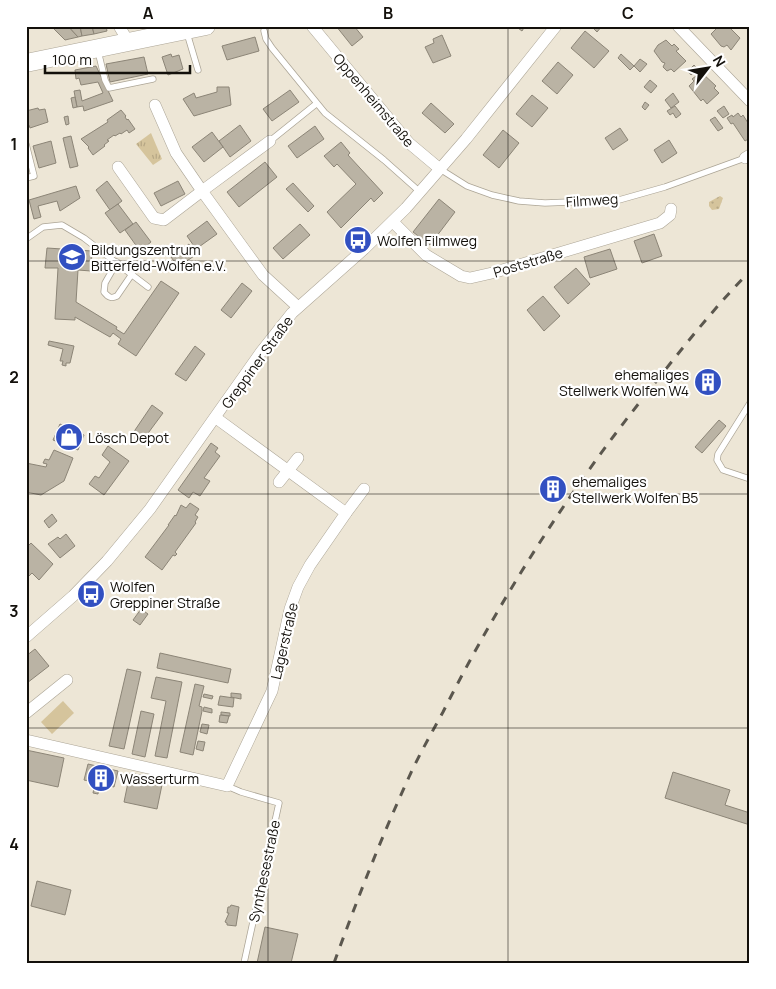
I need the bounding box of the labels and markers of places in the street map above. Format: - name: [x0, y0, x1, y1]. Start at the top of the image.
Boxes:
- bus stop icon: Wolfen Filmweg: [343, 225, 373, 255]
- place label: Wolfen Filmweg: [377, 231, 477, 250]
- place label: Bildungszentrum Bitterfeld-Wolfen e.V.: [91, 240, 226, 275]
- school or university icon: Bildungszentrum Bitterfeld-Wolfen e.V.: [57, 242, 87, 272]
- place label: ehemaliges Stellwerk Wolfen W4: [559, 365, 689, 400]
- building icon: ehemaliges Stellwerk Wolfen W4: [693, 367, 723, 397]
- shop icon: Lösch Depot: [54, 422, 84, 452]
- place label: Lösch Depot: [88, 428, 170, 447]
- place label: ehemaliges Stellwerk Wolfen B5: [572, 472, 698, 507]
- building icon: ehemaliges Stellwerk Wolfen B5: [538, 474, 568, 504]
- place label: Wolfen Greppiner Straße: [110, 577, 220, 612]
- bus stop icon: Wolfen Greppiner Straße: [76, 579, 106, 609]
- building icon: Wasserturm: [86, 763, 116, 793]
- place label: Wasserturm: [120, 769, 199, 788]

